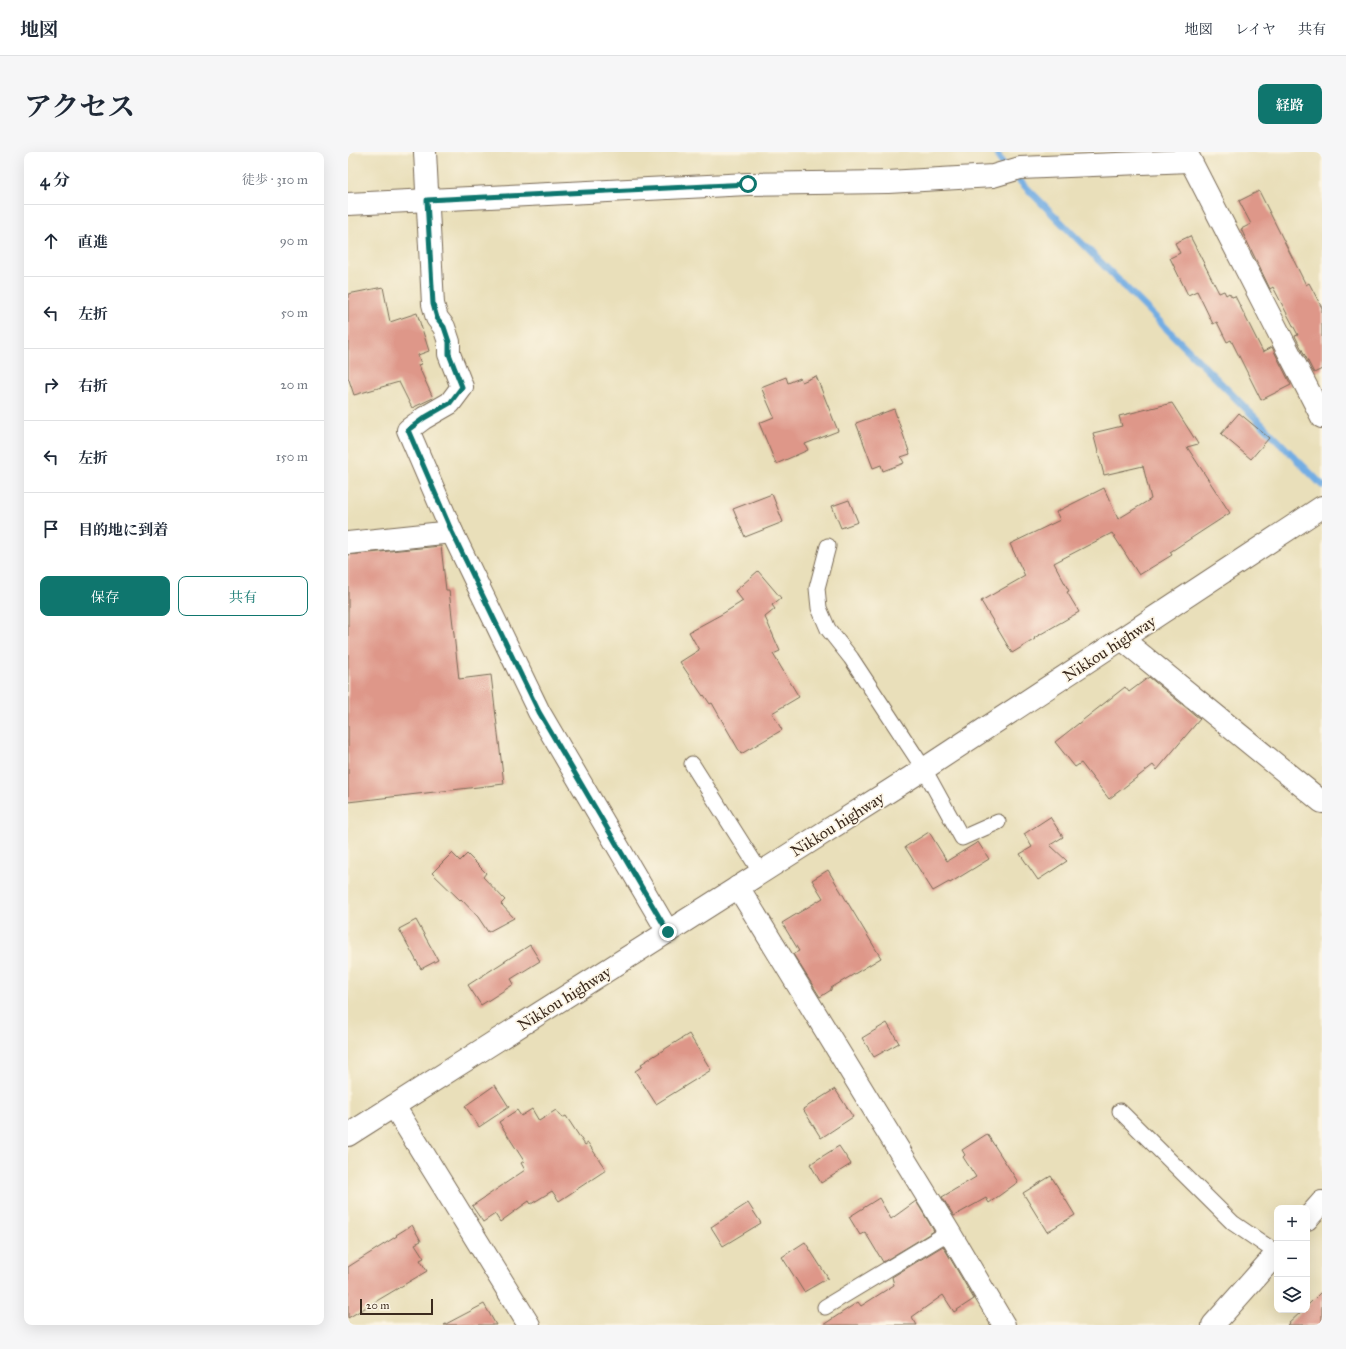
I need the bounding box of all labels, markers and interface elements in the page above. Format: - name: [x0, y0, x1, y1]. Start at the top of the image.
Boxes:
- text: 地図: [20, 18, 58, 41]
- text: 地図: [1185, 21, 1213, 38]
- text: レイヤ: [1235, 21, 1276, 38]
- text: 共有: [1298, 21, 1326, 38]
- button: 経路: [1258, 84, 1322, 124]
- text: アクセス: [24, 89, 135, 124]
- text: 4 分: [40, 170, 70, 191]
- text: 徒歩 · 310 m: [242, 172, 308, 188]
- route start: [739, 175, 757, 193]
- icon: ahead: [40, 230, 62, 252]
- text: 直進: [78, 233, 108, 251]
- text: 90 m: [280, 233, 308, 249]
- icon: left: [40, 302, 62, 324]
- text: 左折: [78, 305, 108, 323]
- text: 50 m: [281, 305, 308, 321]
- icon: right: [40, 374, 62, 396]
- text: 右折: [78, 377, 108, 395]
- text: 20 m: [280, 377, 308, 393]
- icon: left: [40, 446, 62, 468]
- text: 左折: [78, 449, 108, 467]
- text: 150 m: [276, 449, 308, 465]
- icon: arrive: [40, 518, 62, 540]
- text: 目的地に到着: [78, 521, 168, 539]
- button: 保存: [40, 576, 170, 616]
- button: 共有: [178, 576, 308, 616]
- street label: Nikkou highway: [1059, 611, 1160, 686]
- street label: Nikkou highway: [787, 788, 888, 862]
- route end: [659, 923, 677, 941]
- street label: Nikkou highway: [514, 962, 615, 1036]
- map controls: [1274, 1205, 1310, 1313]
- button: +: [1274, 1205, 1310, 1241]
- button: −: [1274, 1241, 1310, 1277]
- button: layers: [1274, 1277, 1310, 1313]
- scale bar: [360, 1297, 433, 1316]
- text: 20 m: [366, 1299, 389, 1312]

